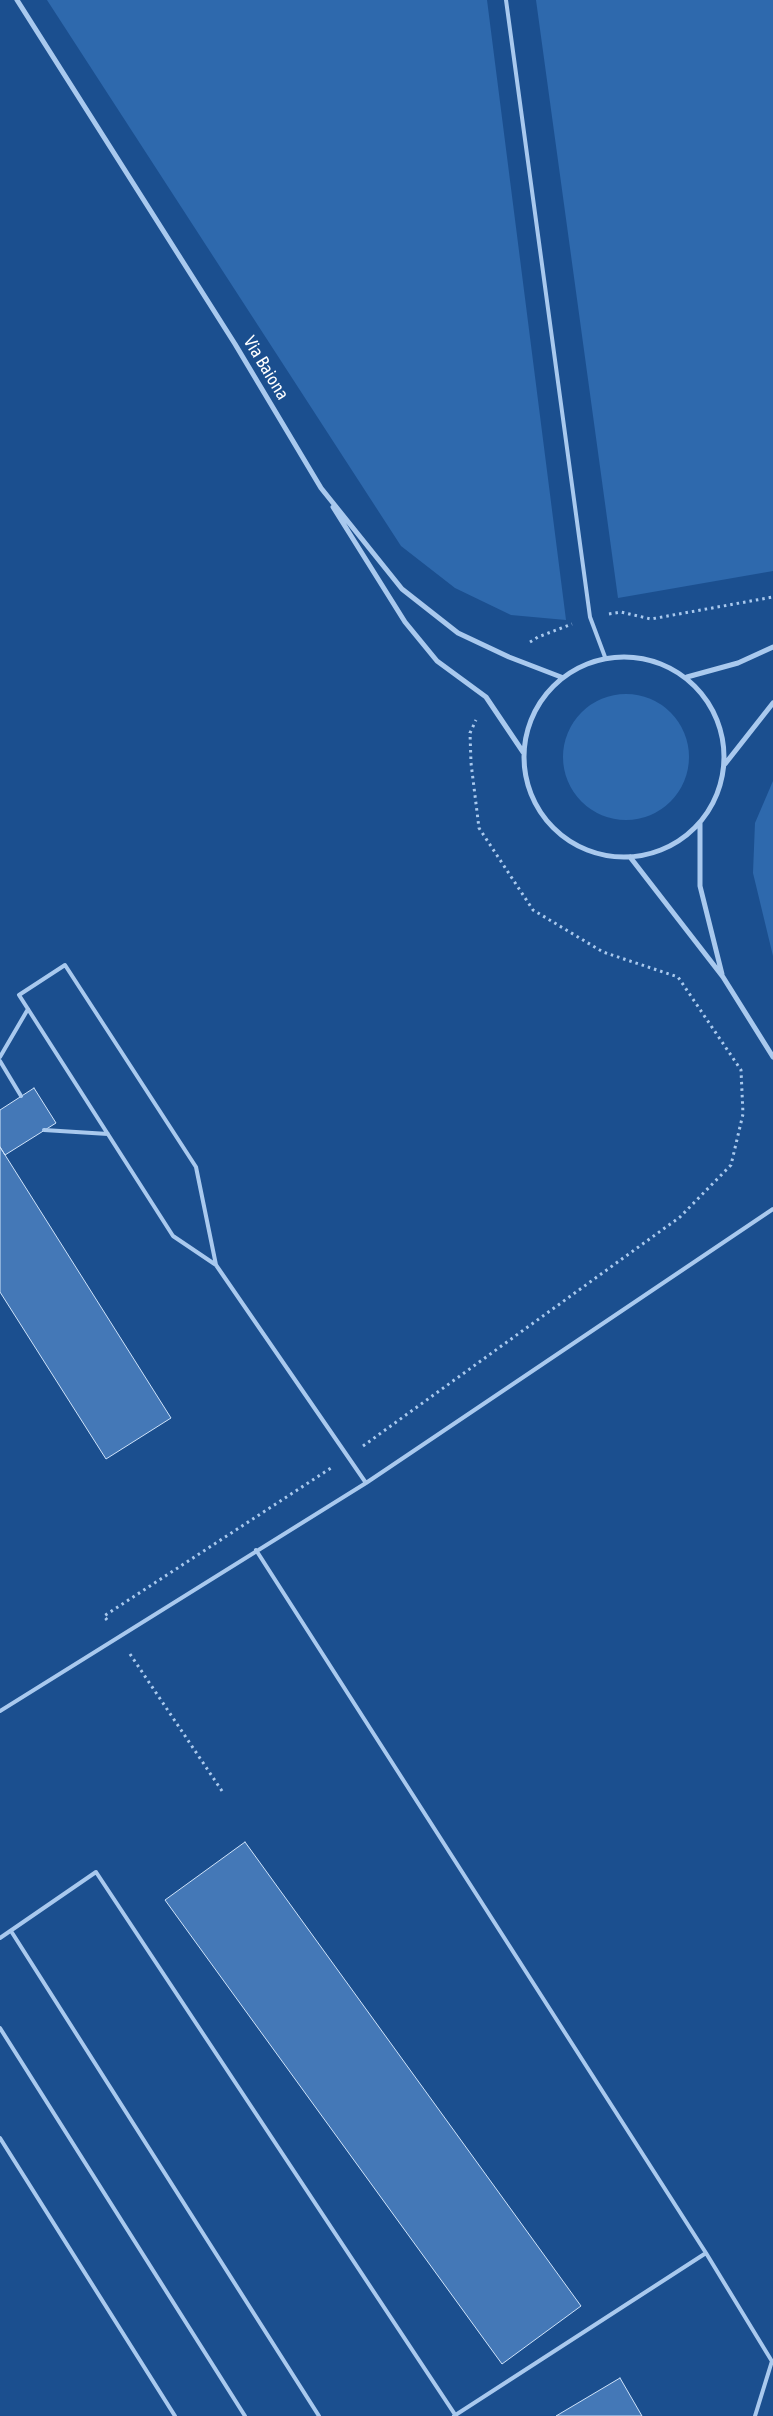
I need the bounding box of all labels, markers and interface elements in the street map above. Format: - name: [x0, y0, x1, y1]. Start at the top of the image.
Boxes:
- street label: Via Baiona: [239, 332, 293, 404]

